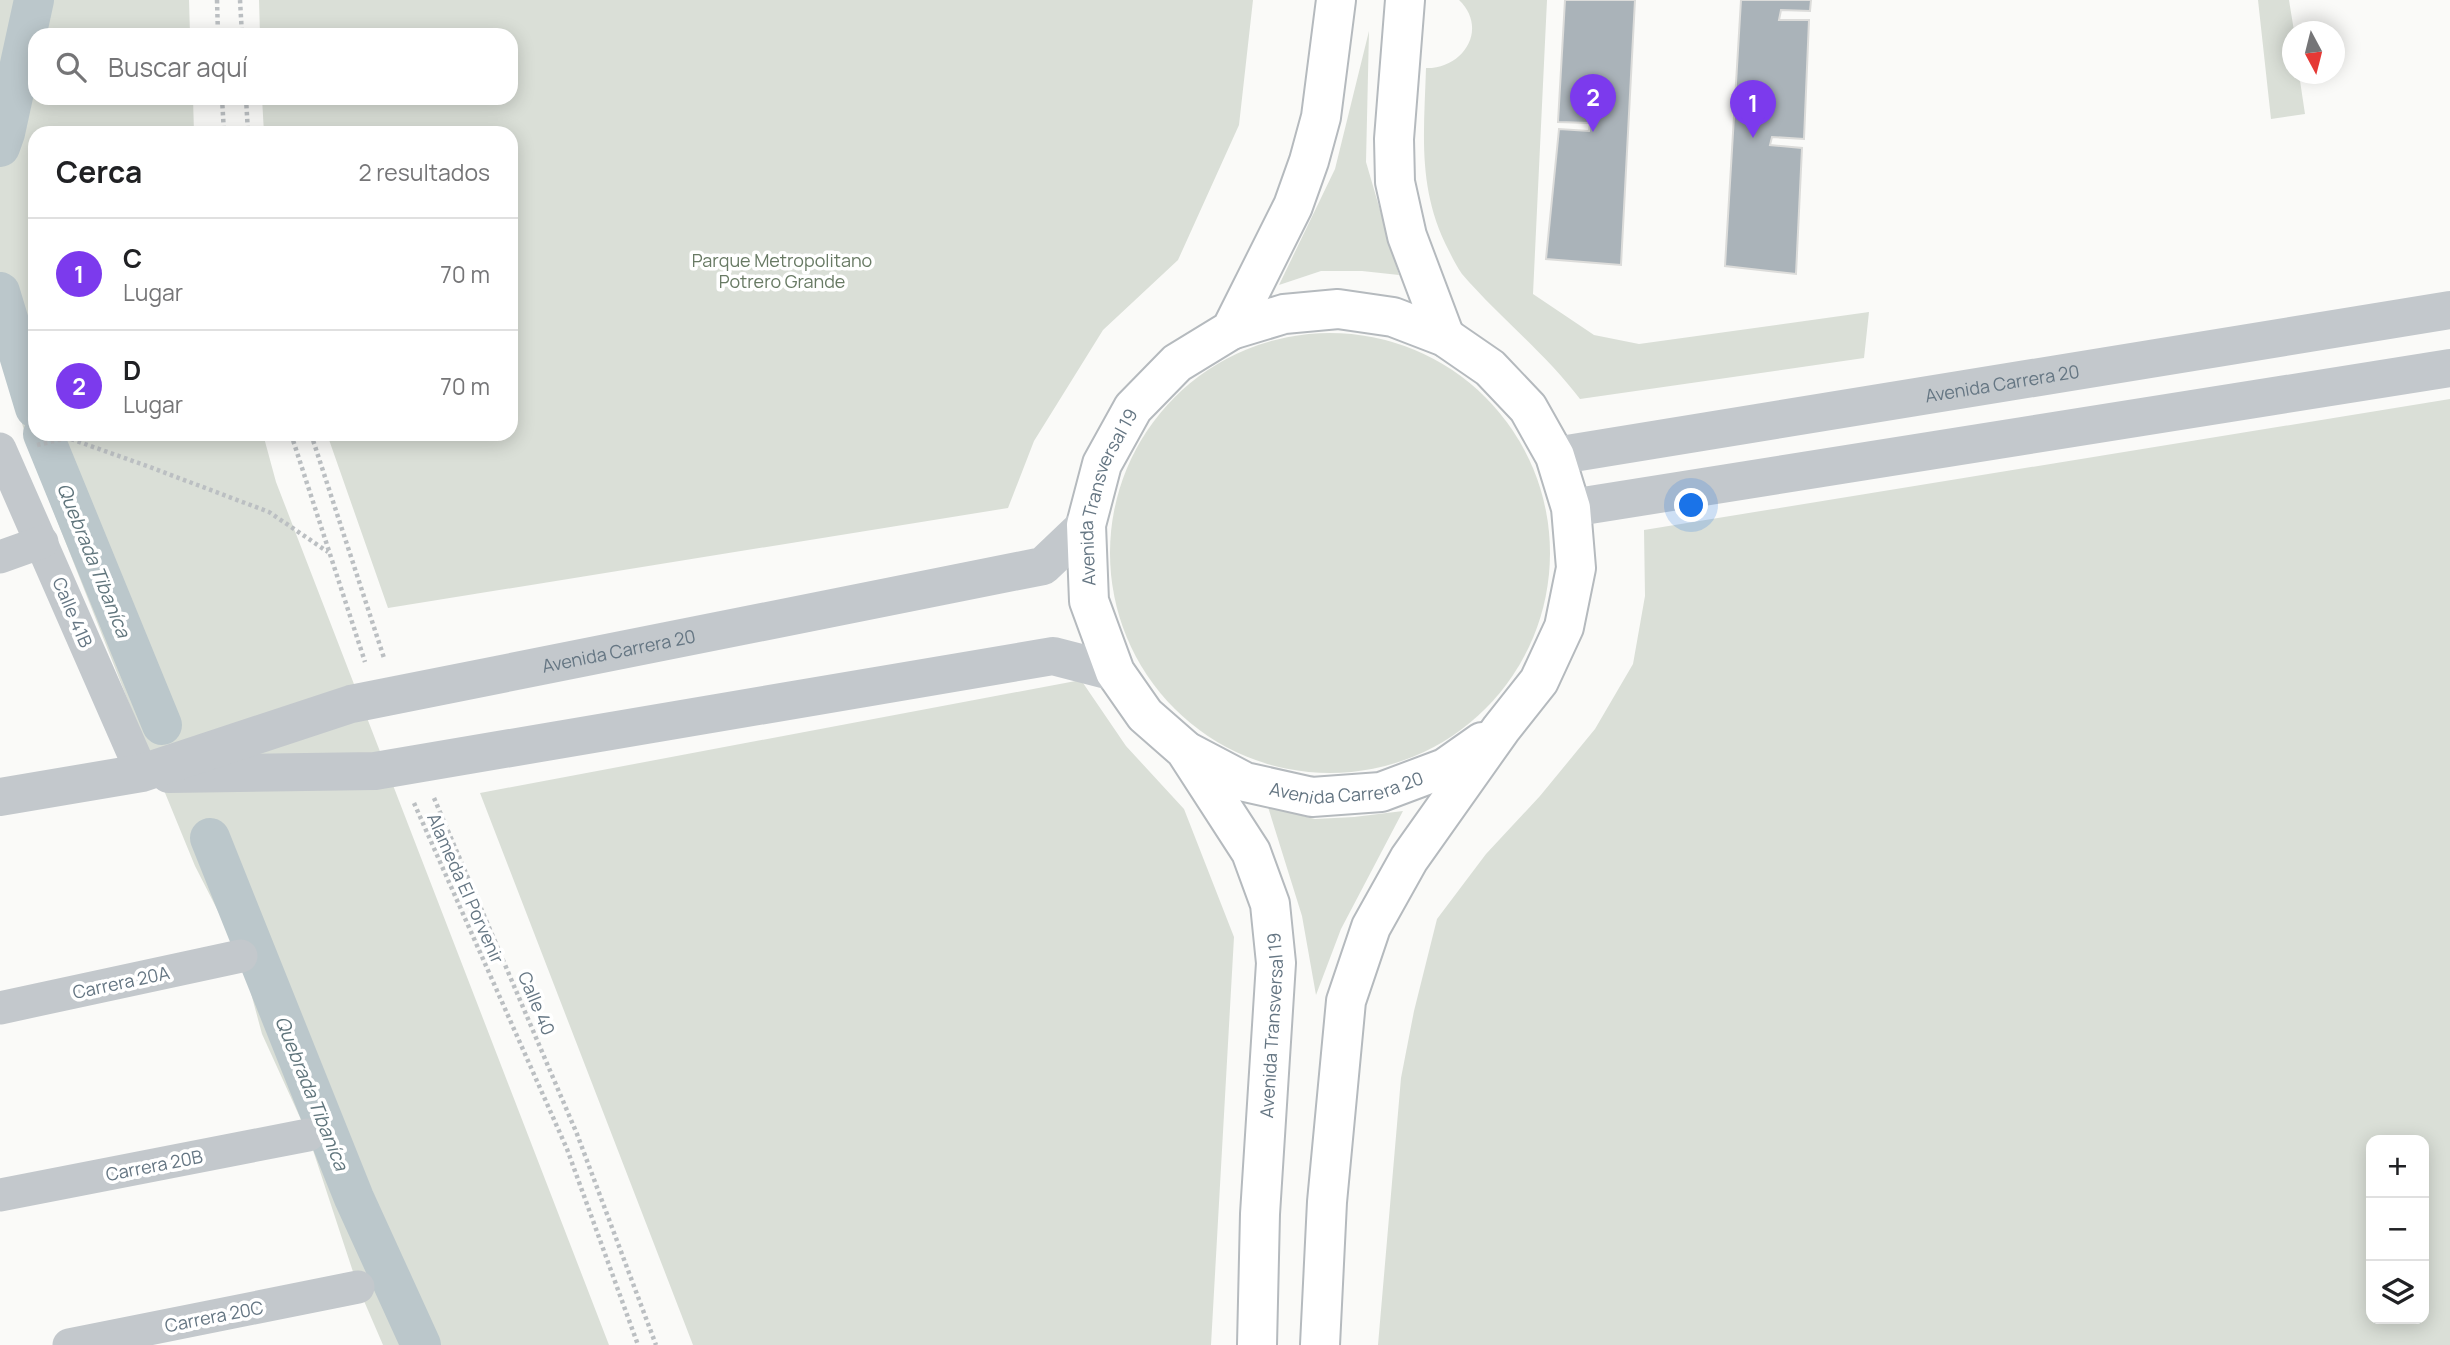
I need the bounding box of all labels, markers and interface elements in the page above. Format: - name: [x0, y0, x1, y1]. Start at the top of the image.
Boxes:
- north arrow: [2282, 21, 2345, 84]
- search box: [28, 28, 518, 105]
- icon: search: [52, 48, 90, 86]
- text: Buscar aquí: [108, 49, 248, 85]
- pin: 2: [1570, 74, 1616, 132]
- pin: 1: [1730, 80, 1776, 138]
- text: Cerca: [56, 151, 142, 192]
- text: 2 resultados: [358, 156, 490, 188]
- text: C: [123, 240, 142, 276]
- park label: Parque Metropolitano Potrero Grande: [692, 248, 872, 293]
- text: 1: [74, 258, 84, 290]
- text: 70 m: [440, 258, 490, 290]
- text: Lugar: [123, 276, 183, 308]
- text: D: [123, 352, 141, 388]
- street label: Avenida Carrera 20: [1923, 359, 2081, 407]
- text: 2: [72, 370, 86, 402]
- text: 70 m: [440, 370, 490, 402]
- text: Lugar: [123, 388, 183, 420]
- street label: Avenida Transversal 19: [1074, 404, 1142, 586]
- water label: Quebrada Tibaníca: [51, 479, 137, 642]
- your location: [1674, 488, 1708, 522]
- street label: Calle 41B: [47, 573, 99, 651]
- street label: Avenida Carrera 20: [540, 624, 698, 678]
- street label: Avenida Carrera 20: [1267, 765, 1426, 809]
- street label: Alameda El Porvenir: [422, 809, 510, 967]
- street label: Avenida Transversal 19: [1254, 932, 1288, 1119]
- street label: Carrera 20A: [70, 960, 172, 1004]
- street label: Calle 40: [513, 967, 561, 1039]
- water label: Quebrada Tibaníca: [269, 1012, 355, 1175]
- map controls: [2366, 1135, 2429, 1324]
- button: +: [2366, 1135, 2429, 1198]
- street label: Carrera 20B: [104, 1144, 204, 1186]
- button: −: [2366, 1198, 2429, 1261]
- button: layers: [2366, 1261, 2429, 1324]
- street label: Carrera 20C: [163, 1295, 266, 1337]

